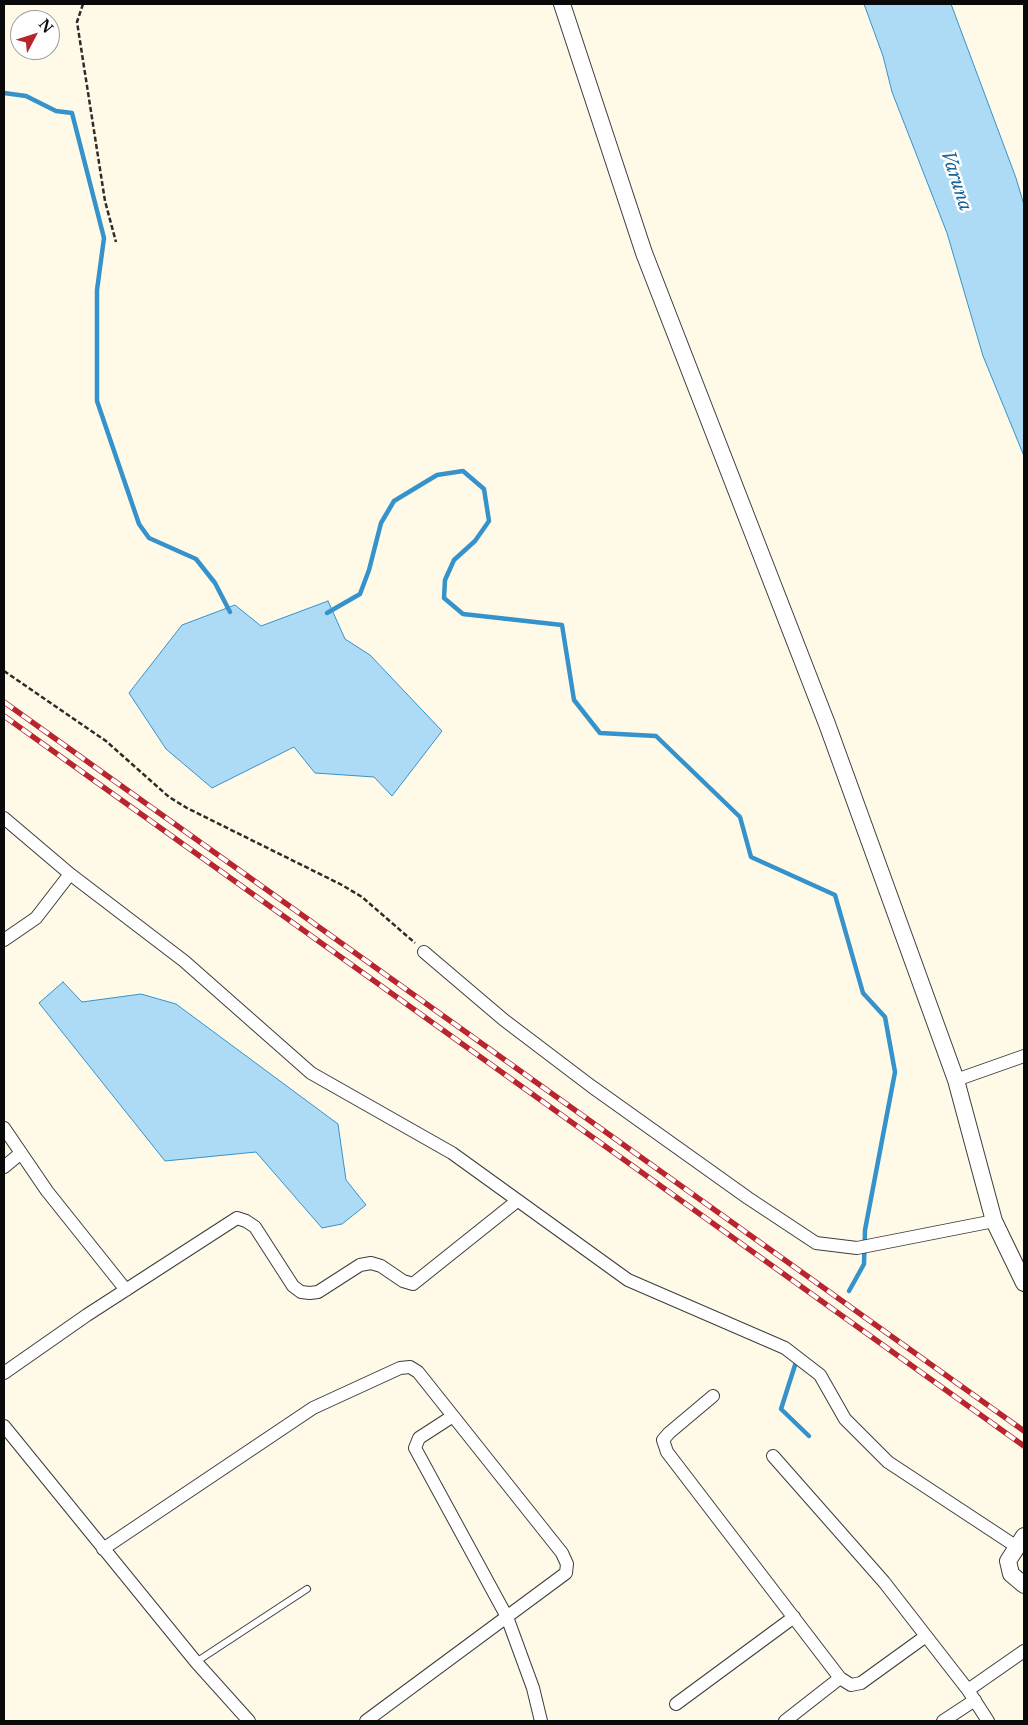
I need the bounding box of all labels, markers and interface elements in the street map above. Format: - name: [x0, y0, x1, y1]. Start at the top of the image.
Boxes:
- north arrow: [10, 10, 60, 60]
- text: N: [35, 15, 57, 37]
- water label: Varuna: [936, 148, 976, 214]

